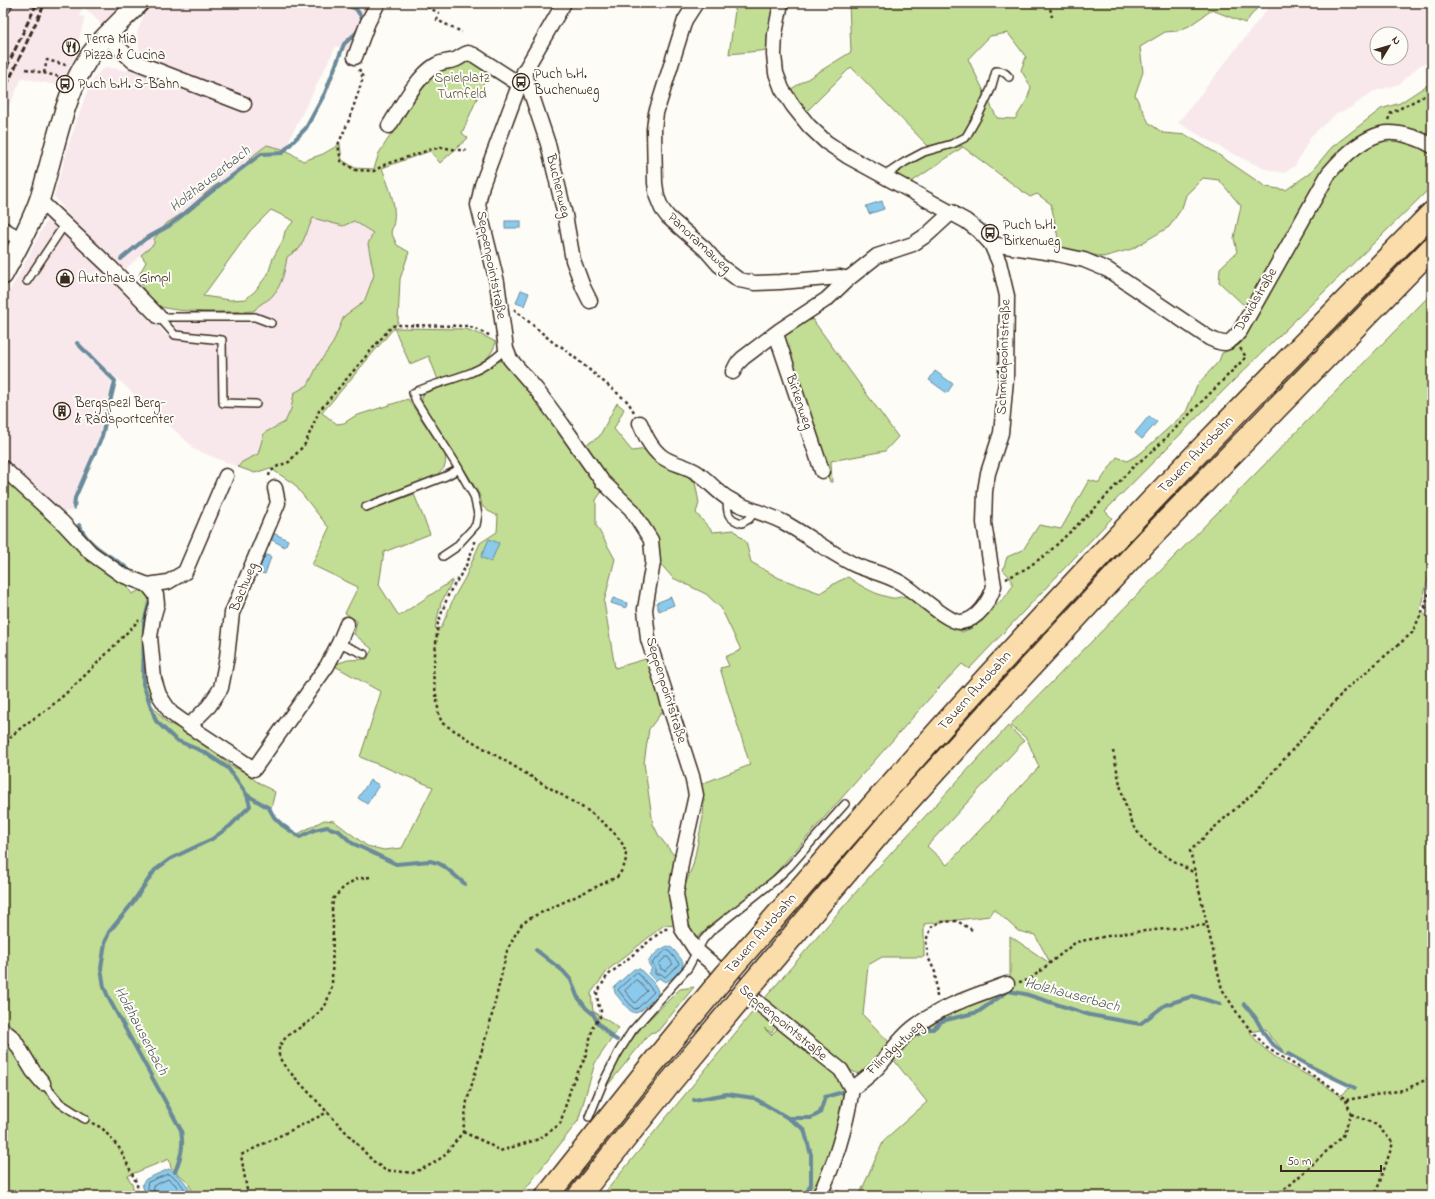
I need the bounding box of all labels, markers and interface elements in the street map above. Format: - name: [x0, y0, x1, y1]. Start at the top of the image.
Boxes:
- north arrow: [1369, 26, 1409, 66]
- place label: Terra Mia Pizza & Cucina: [84, 29, 165, 66]
- text: N: [1387, 33, 1405, 48]
- restaurant icon: Terra Mia Pizza & Cucina: [61, 37, 81, 57]
- place label: Puch b.H. Buchenweg: [533, 64, 599, 102]
- park label: Spielplatz Turnfeld: [434, 68, 490, 105]
- bus stop icon: Puch b.H. Buchenweg: [511, 72, 531, 92]
- bus stop icon: Puch b.H. S-Bahn: [55, 74, 75, 94]
- place label: Puch b.H. S-Bahn: [78, 74, 179, 95]
- water label: Holzhauserbach: [165, 140, 256, 218]
- street label: Buchenweg: [539, 151, 576, 220]
- street label: Panoramaweg: [662, 208, 736, 279]
- street label: Seppenpointstraße: [470, 209, 512, 322]
- place label: Puch b.H. Birkenweg: [1002, 215, 1060, 253]
- bus stop icon: Puch b.H. Birkenweg: [980, 223, 1000, 243]
- street label: Davidstraße: [1229, 263, 1283, 337]
- shop icon: Autohaus Gimpl: [55, 268, 75, 288]
- place label: Autohaus Gimpl: [78, 268, 171, 289]
- street label: Schmiedpointstraße: [991, 298, 1017, 415]
- street label: Birkenweg: [778, 371, 818, 433]
- place label: Bergspezl Berg- & Radsportcenter: [74, 393, 174, 430]
- building icon: Bergspezl Berg- & Radsportcenter: [52, 401, 72, 421]
- street label: Tauern Autobahn: [1153, 411, 1239, 499]
- street label: Bachweg: [224, 559, 264, 616]
- street label: Seppenpointstraße: [640, 634, 692, 746]
- street label: Tauern Autobahn: [933, 646, 1017, 736]
- street label: Tauern Autobahn: [720, 889, 802, 979]
- water label: Holzhauserbach: [1022, 972, 1123, 1018]
- street label: Seppenpointstraße: [734, 980, 832, 1067]
- water label: Holzhauserbach: [108, 983, 174, 1080]
- street label: Filindgutweg: [861, 1015, 929, 1082]
- scale bar: [1281, 1147, 1381, 1173]
- text: 50 m: [1287, 1153, 1311, 1171]

